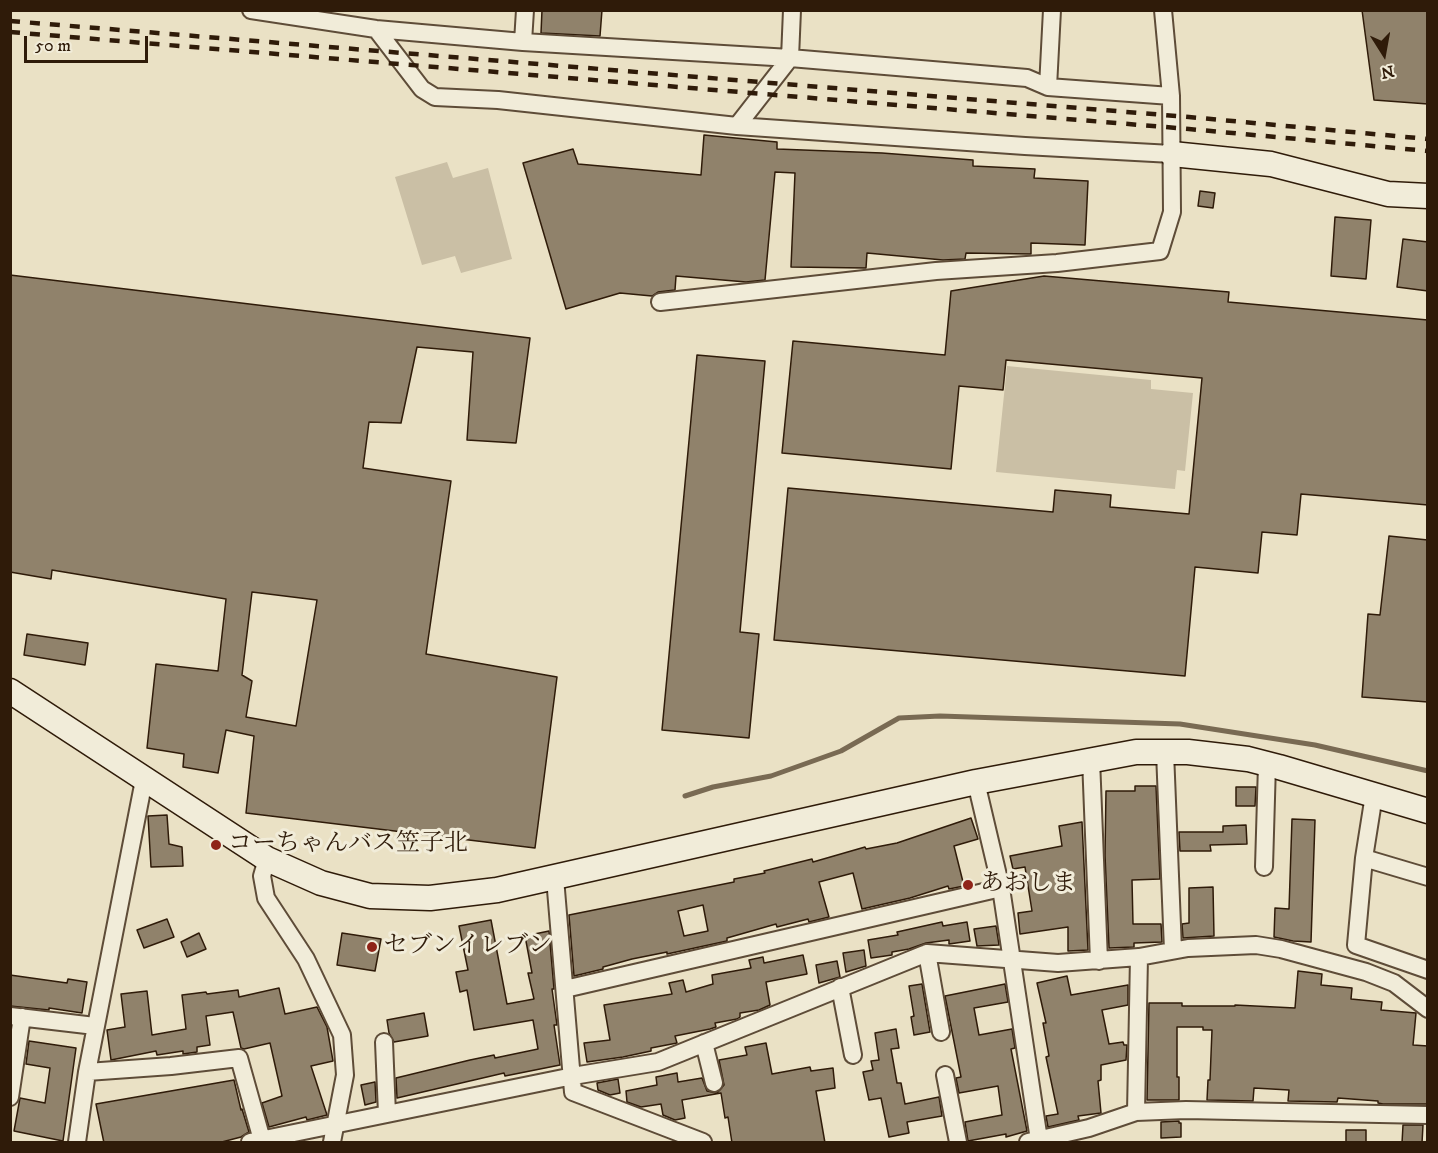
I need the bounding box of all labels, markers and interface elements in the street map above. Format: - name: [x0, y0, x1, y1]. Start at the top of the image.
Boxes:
- scale bar: [27, 24, 152, 62]
- north arrow: [1354, 24, 1414, 84]
- text: 50 m: [35, 35, 71, 57]
- text: N: [1379, 61, 1396, 83]
- place label: コーちゃんバス笠子北: [228, 831, 468, 859]
- marker: コーちゃんバス笠子北: [209, 838, 223, 852]
- place label: あおしま: [980, 871, 1076, 899]
- marker: あおしま: [961, 878, 975, 892]
- place label: セブンイレブン: [384, 933, 552, 961]
- marker: セブンイレブン: [365, 940, 379, 954]

